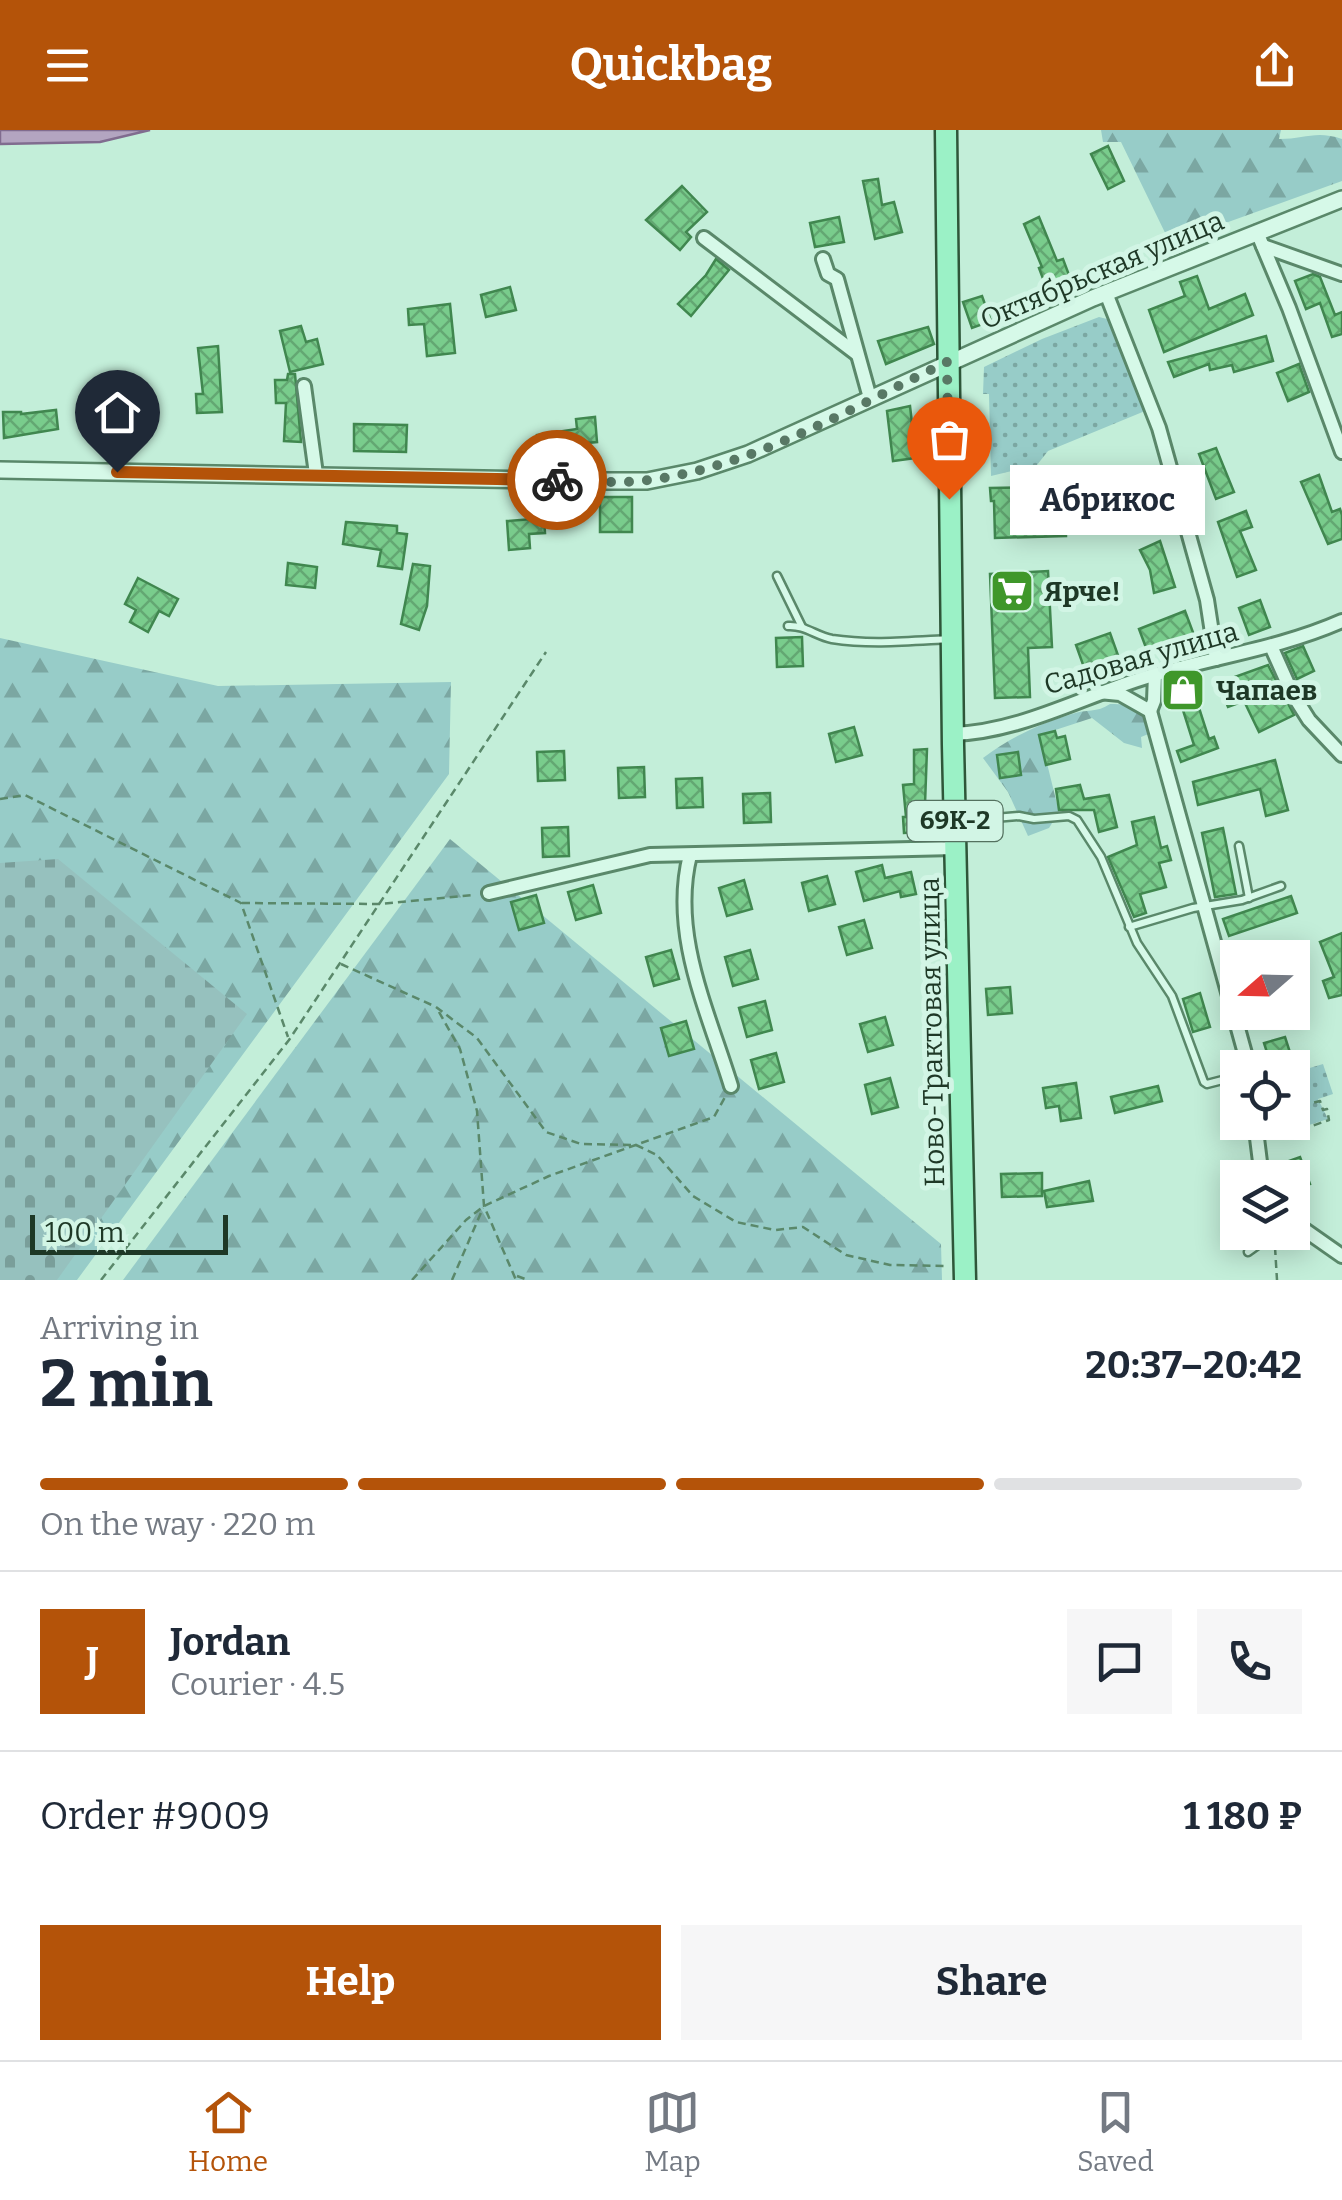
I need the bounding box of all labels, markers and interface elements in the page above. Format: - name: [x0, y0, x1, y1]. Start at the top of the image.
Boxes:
- icon: menu: [40, 38, 95, 93]
- text: Quickbag: [570, 38, 772, 92]
- icon: share: [1247, 38, 1302, 93]
- street label: Октябрьская улица: [975, 204, 1229, 336]
- pin: [75, 370, 160, 473]
- icon: home: [90, 385, 145, 440]
- pin: [907, 397, 992, 500]
- icon: bag: [922, 412, 977, 467]
- courier: [507, 430, 607, 530]
- icon: bike: [530, 453, 585, 508]
- callout: Абрикос: [1009, 464, 1204, 534]
- text: Абрикос: [1040, 481, 1175, 519]
- supermarket icon: Ярче!: [989, 568, 1035, 614]
- place label: Ярче!: [1044, 575, 1120, 608]
- street label: Садовая улица: [1040, 615, 1242, 701]
- shop icon: Чапаев: [1160, 667, 1206, 713]
- place label: Чапаев: [1216, 674, 1317, 707]
- road number: 69К-2: [908, 801, 1002, 841]
- street label: Ново-Трактовая улица: [913, 877, 951, 1187]
- north arrow: [1220, 940, 1310, 1030]
- map controls: [1220, 940, 1310, 1250]
- button: locate: [1220, 1050, 1310, 1140]
- button: layers: [1220, 1160, 1310, 1250]
- scale bar: [30, 1210, 228, 1254]
- text: 100 m: [45, 1216, 125, 1249]
- text: Arriving in: [40, 1309, 199, 1347]
- text: 20:37–20:42: [1085, 1342, 1302, 1388]
- text: 2 min: [40, 1345, 213, 1423]
- text: On the way · 220 m: [40, 1505, 315, 1543]
- button: chat: [1067, 1609, 1172, 1714]
- button: phone: [1197, 1609, 1302, 1714]
- text: Jordan: [170, 1619, 290, 1665]
- text: J: [86, 1638, 99, 1684]
- text: Courier · 4.5: [170, 1665, 345, 1703]
- text: Order #9009: [40, 1793, 270, 1839]
- text: 1 180 ₽: [1184, 1793, 1302, 1839]
- button: Help: [40, 1925, 661, 2040]
- button: Share: [681, 1925, 1302, 2040]
- tab: Home: [188, 2085, 268, 2178]
- tab: Map: [644, 2085, 701, 2178]
- tab: Saved: [1077, 2085, 1154, 2178]

